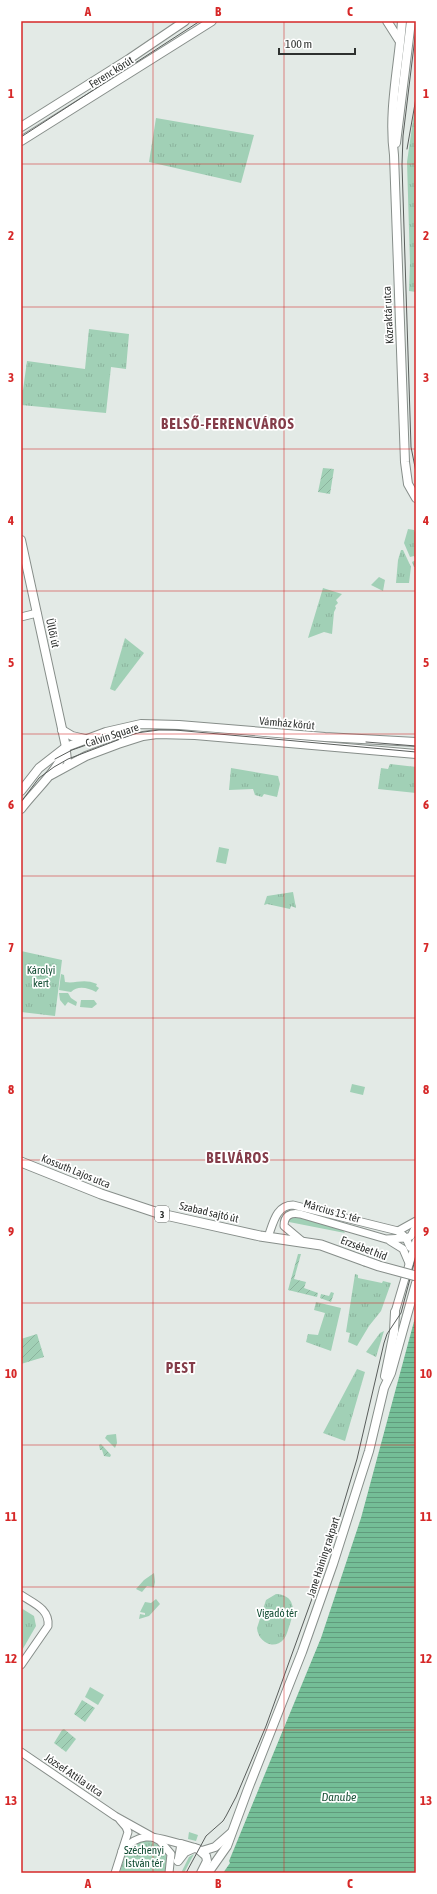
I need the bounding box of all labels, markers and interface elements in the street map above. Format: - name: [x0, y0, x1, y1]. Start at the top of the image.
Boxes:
- text: A: [84, 4, 92, 19]
- text: B: [215, 4, 222, 19]
- text: C: [347, 4, 353, 19]
- scale bar: [279, 30, 355, 56]
- text: 100 m: [285, 37, 312, 51]
- street label: Ferenc körút: [87, 54, 135, 90]
- text: 1: [8, 86, 14, 101]
- text: 1: [423, 86, 429, 101]
- text: 2: [8, 228, 14, 243]
- text: 2: [423, 228, 429, 243]
- street label: Közraktár utca: [380, 286, 396, 344]
- text: 3: [8, 370, 14, 385]
- text: 3: [423, 370, 429, 385]
- district label: BELSŐ-FERENCVÁROS: [161, 415, 295, 432]
- text: 4: [7, 513, 14, 528]
- text: 4: [422, 513, 429, 528]
- street label: Üllői út: [44, 617, 62, 649]
- text: 5: [8, 655, 14, 670]
- text: 5: [423, 655, 429, 670]
- street label: Vámház körút: [259, 715, 315, 731]
- street label: Calvin Square: [84, 721, 140, 749]
- text: 6: [8, 797, 14, 812]
- text: 6: [423, 797, 429, 812]
- text: 7: [8, 940, 14, 955]
- text: 7: [423, 940, 429, 955]
- park label: Károlyi kert: [27, 964, 55, 989]
- text: 8: [8, 1082, 14, 1097]
- text: 8: [423, 1082, 429, 1097]
- district label: BELVÁROS: [206, 1149, 270, 1166]
- street label: Kossuth Lajos utca: [40, 1152, 112, 1190]
- street label: Március 15. tér: [302, 1197, 362, 1225]
- street label: Szabad sajtó út: [178, 1199, 240, 1225]
- road number: 3: [155, 1206, 169, 1222]
- text: 9: [8, 1224, 14, 1239]
- text: 9: [423, 1224, 429, 1239]
- street label: Erzsébet híd: [339, 1234, 389, 1262]
- district label: PEST: [166, 1359, 196, 1376]
- text: 10: [5, 1366, 17, 1381]
- text: 10: [420, 1366, 432, 1381]
- text: 11: [5, 1509, 17, 1524]
- text: 11: [420, 1509, 432, 1524]
- street label: Jane Haining rakpart: [304, 1515, 342, 1599]
- park label: Vigadó tér: [257, 1607, 298, 1619]
- text: 12: [5, 1651, 17, 1666]
- text: 12: [420, 1651, 432, 1666]
- street label: József Attila utca: [43, 1751, 105, 1799]
- water label: Danube: [321, 1790, 357, 1804]
- text: 13: [5, 1793, 17, 1808]
- text: 13: [420, 1793, 432, 1808]
- park label: Széchenyi István tér: [124, 1844, 164, 1869]
- text: A: [84, 1876, 92, 1891]
- text: B: [215, 1876, 222, 1891]
- text: C: [347, 1876, 353, 1891]

